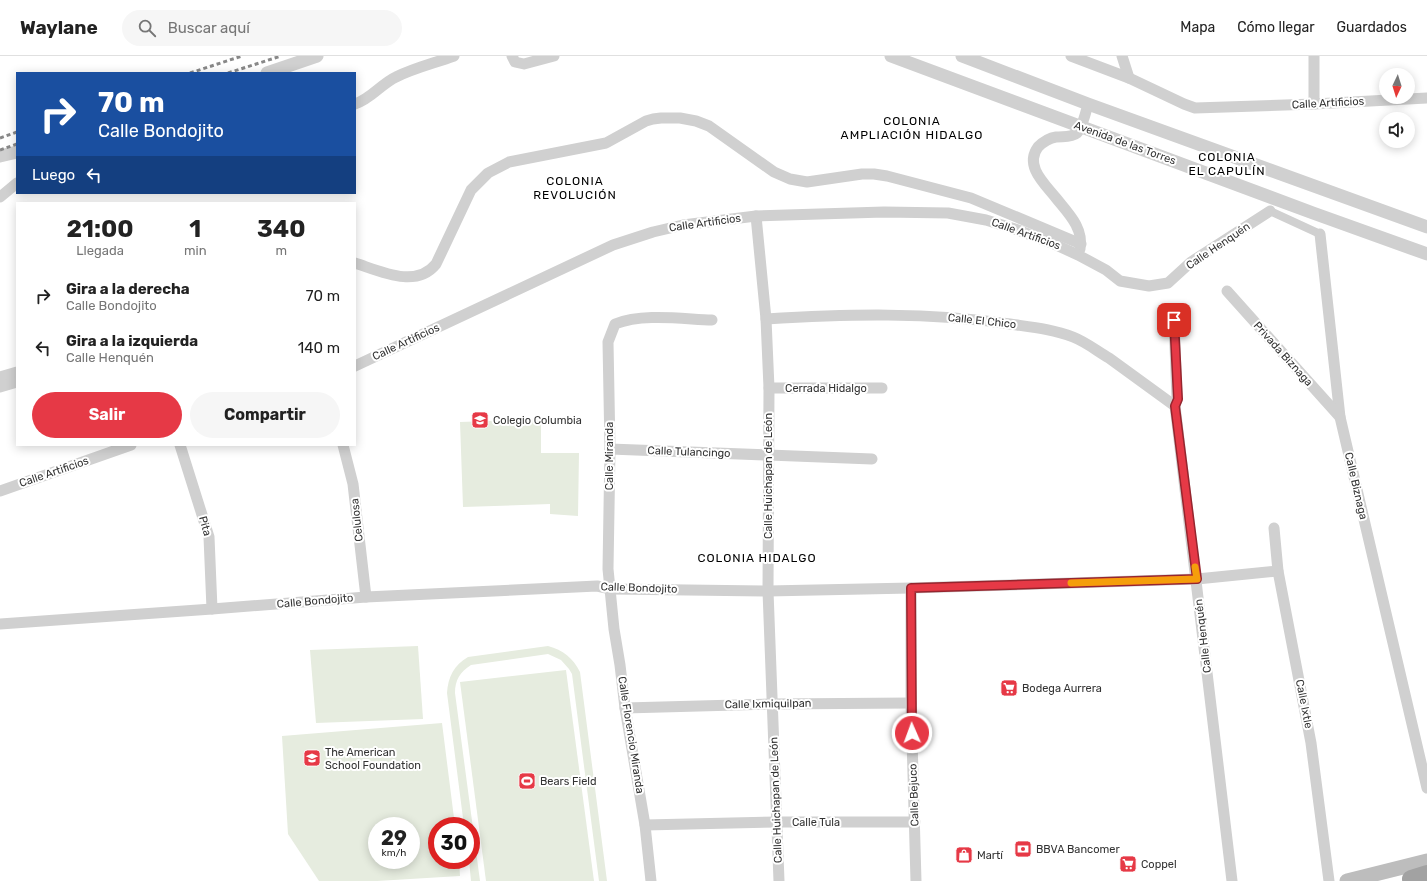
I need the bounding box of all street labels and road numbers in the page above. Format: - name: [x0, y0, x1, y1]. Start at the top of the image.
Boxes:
- street label: Calle Artificios: [1291, 95, 1365, 111]
- street label: Avenida de las Torres: [1072, 119, 1178, 168]
- street label: Calle Artificios: [668, 211, 742, 234]
- street label: Calle Artificios: [990, 215, 1063, 253]
- street label: Calle Henquén: [1184, 220, 1252, 272]
- street label: Calle El Chico: [947, 311, 1017, 331]
- street label: Privada Biznaga: [1251, 319, 1315, 389]
- street label: Calle Artificios: [370, 321, 442, 363]
- street label: Cerrada Hidalgo: [785, 382, 867, 395]
- street label: Calle Huichapan de León: [762, 413, 775, 539]
- street label: Calle Miranda: [603, 422, 616, 490]
- street label: Calle Tulancingo: [647, 444, 731, 460]
- street label: Calle Biznaga: [1342, 451, 1370, 521]
- street label: Calle Artificios: [18, 454, 91, 490]
- street label: Celulosa: [348, 498, 366, 542]
- street label: Pita: [196, 515, 214, 537]
- street label: Calle Bondojito: [600, 580, 678, 596]
- street label: Calle Bondojito: [276, 591, 354, 611]
- street label: Calle Henquén: [1192, 598, 1214, 674]
- street label: Calle Florencio Miranda: [615, 675, 647, 795]
- street label: Calle Ixtle: [1293, 678, 1315, 730]
- street label: Calle Ixmiquilpan: [725, 697, 811, 711]
- street label: Calle Huichapan de León: [767, 737, 785, 863]
- street label: Calle Bejuco: [906, 763, 922, 827]
- street label: Calle Tula: [792, 816, 840, 829]

